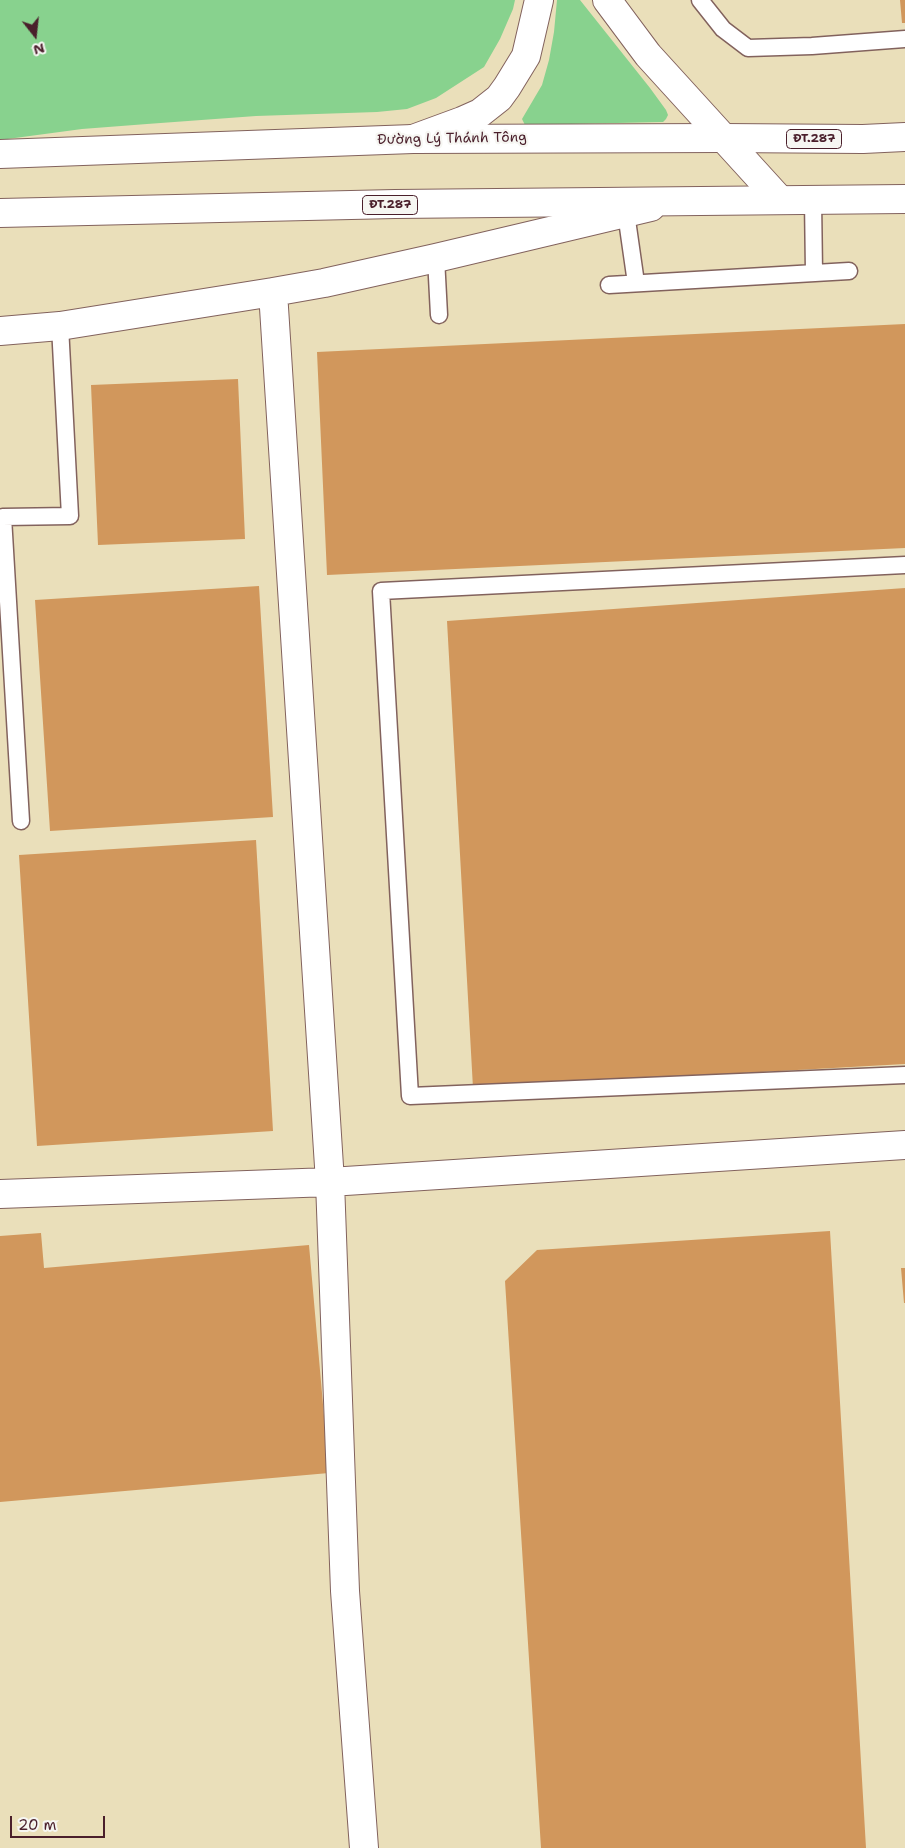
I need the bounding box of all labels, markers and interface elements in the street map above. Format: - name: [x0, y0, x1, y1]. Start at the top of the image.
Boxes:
- north arrow: [10, 10, 60, 60]
- text: N: [31, 39, 47, 60]
- street label: Đường Lý Thánh Tông: [377, 129, 527, 149]
- road number: ĐT.287: [786, 130, 842, 148]
- road number: ĐT.287: [362, 196, 418, 214]
- scale bar: [12, 1806, 108, 1838]
- text: 20 m: [18, 1815, 57, 1835]

